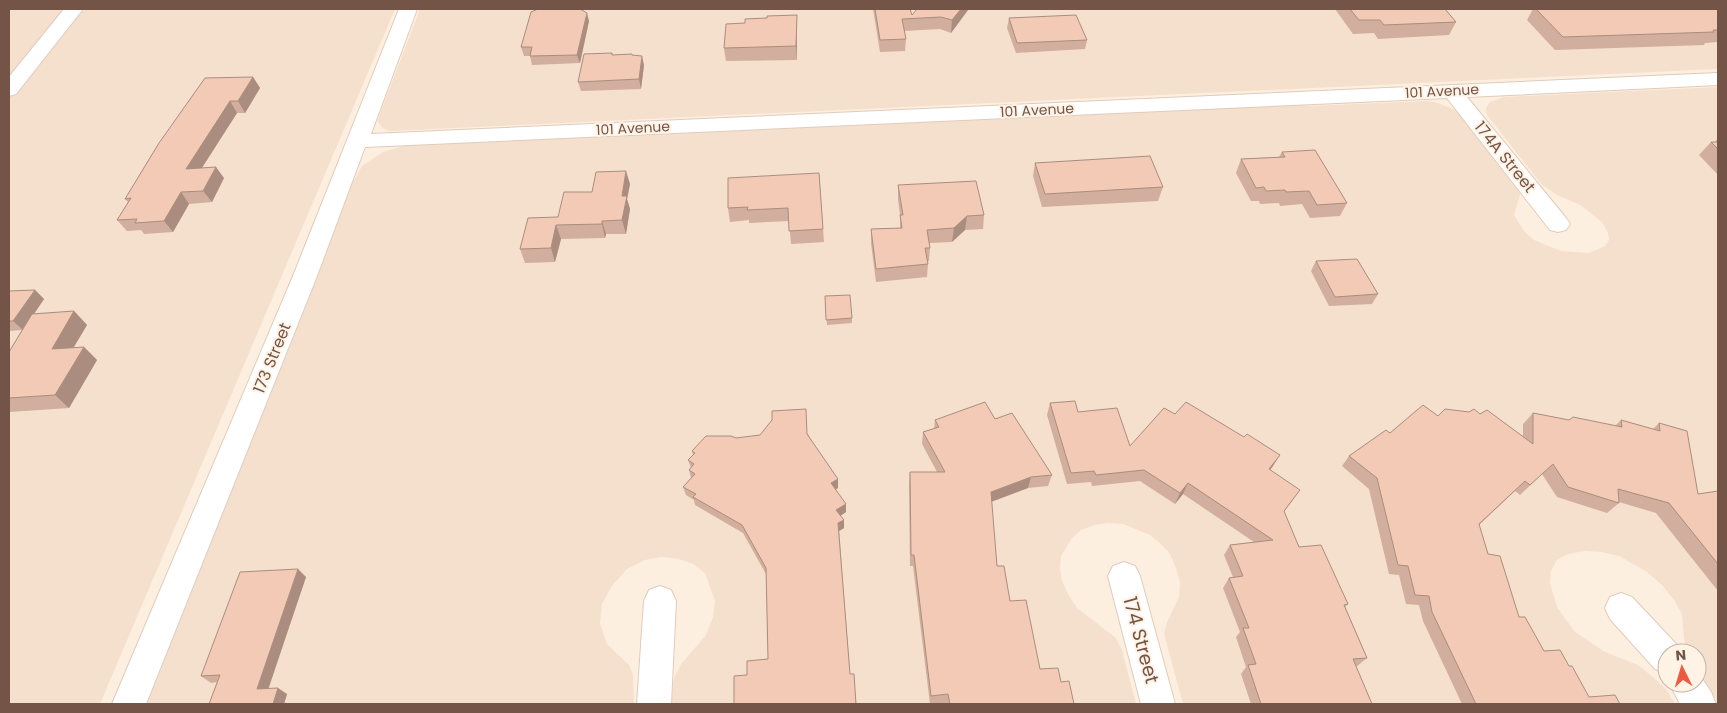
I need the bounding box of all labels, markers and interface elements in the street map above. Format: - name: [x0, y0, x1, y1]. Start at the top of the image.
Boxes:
- street label: 101 Avenue: [1404, 79, 1480, 103]
- street label: 101 Avenue: [999, 98, 1075, 122]
- street label: 101 Avenue: [595, 116, 671, 140]
- street label: 174A Street: [1469, 116, 1541, 198]
- street label: 173 Street: [247, 319, 297, 397]
- street label: 174 Street: [1116, 593, 1166, 687]
- north arrow: [1657, 643, 1707, 693]
- text: N: [1675, 645, 1687, 665]

